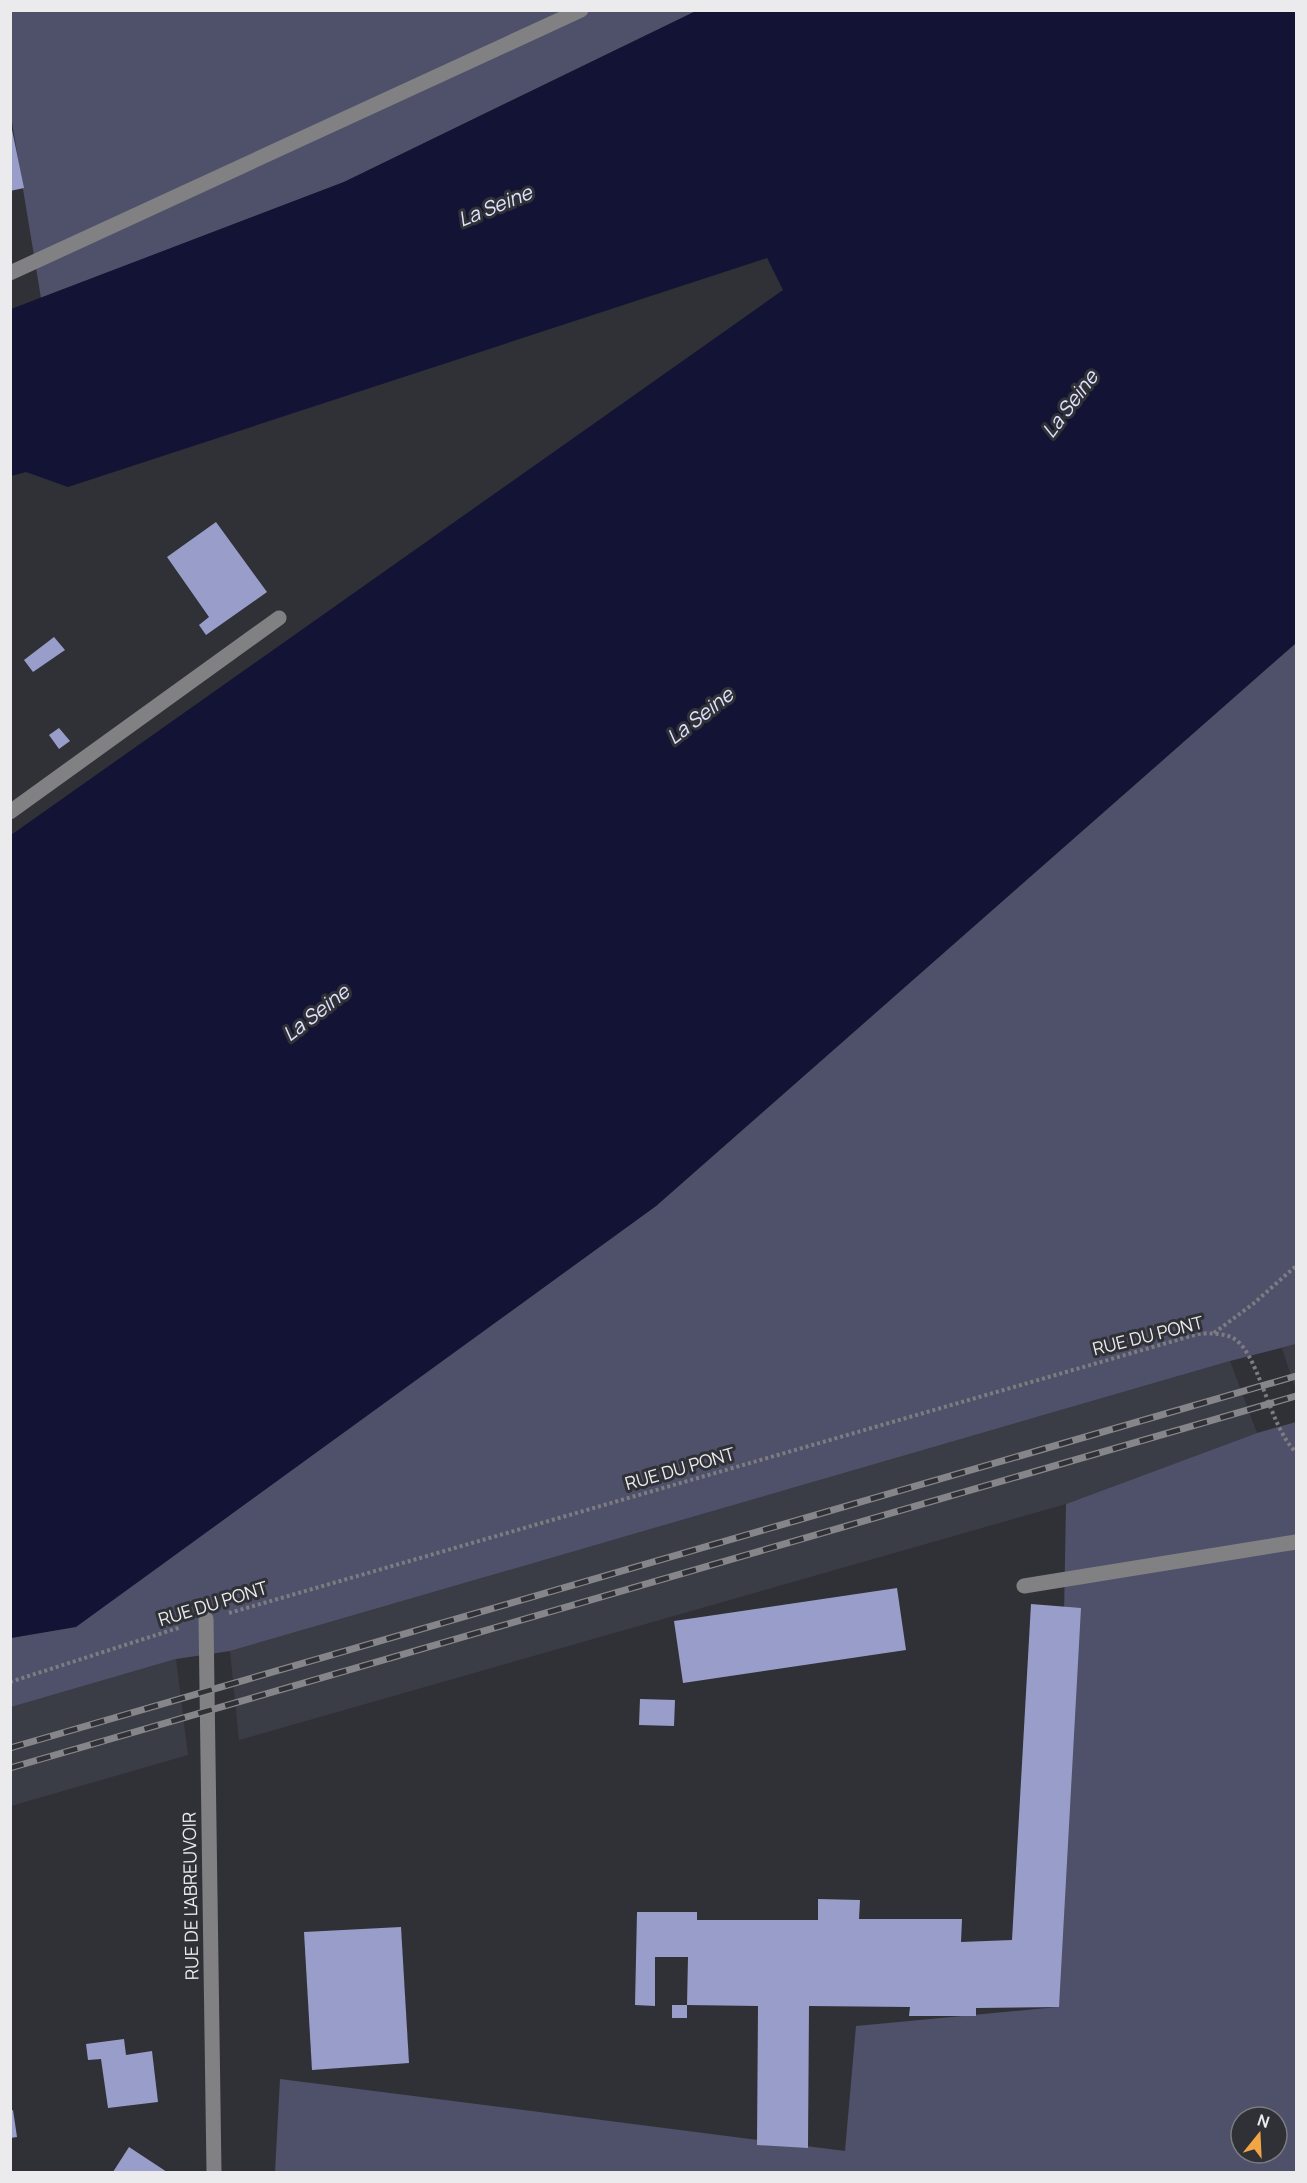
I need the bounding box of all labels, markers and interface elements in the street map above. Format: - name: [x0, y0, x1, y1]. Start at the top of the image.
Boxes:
- water label: La Seine: [454, 178, 537, 233]
- water label: La Seine: [1035, 364, 1104, 443]
- water label: La Seine: [661, 680, 740, 750]
- water label: La Seine: [277, 977, 356, 1047]
- street label: RUE DU PONT: [1090, 1310, 1206, 1360]
- street label: RUE DU PONT: [622, 1441, 738, 1495]
- street label: RUE DU PONT: [155, 1575, 271, 1631]
- street label: RUE DE L'ABREUVOIR: [177, 1812, 203, 1980]
- north arrow: [1229, 2105, 1289, 2165]
- text: N: [1255, 2108, 1273, 2133]

